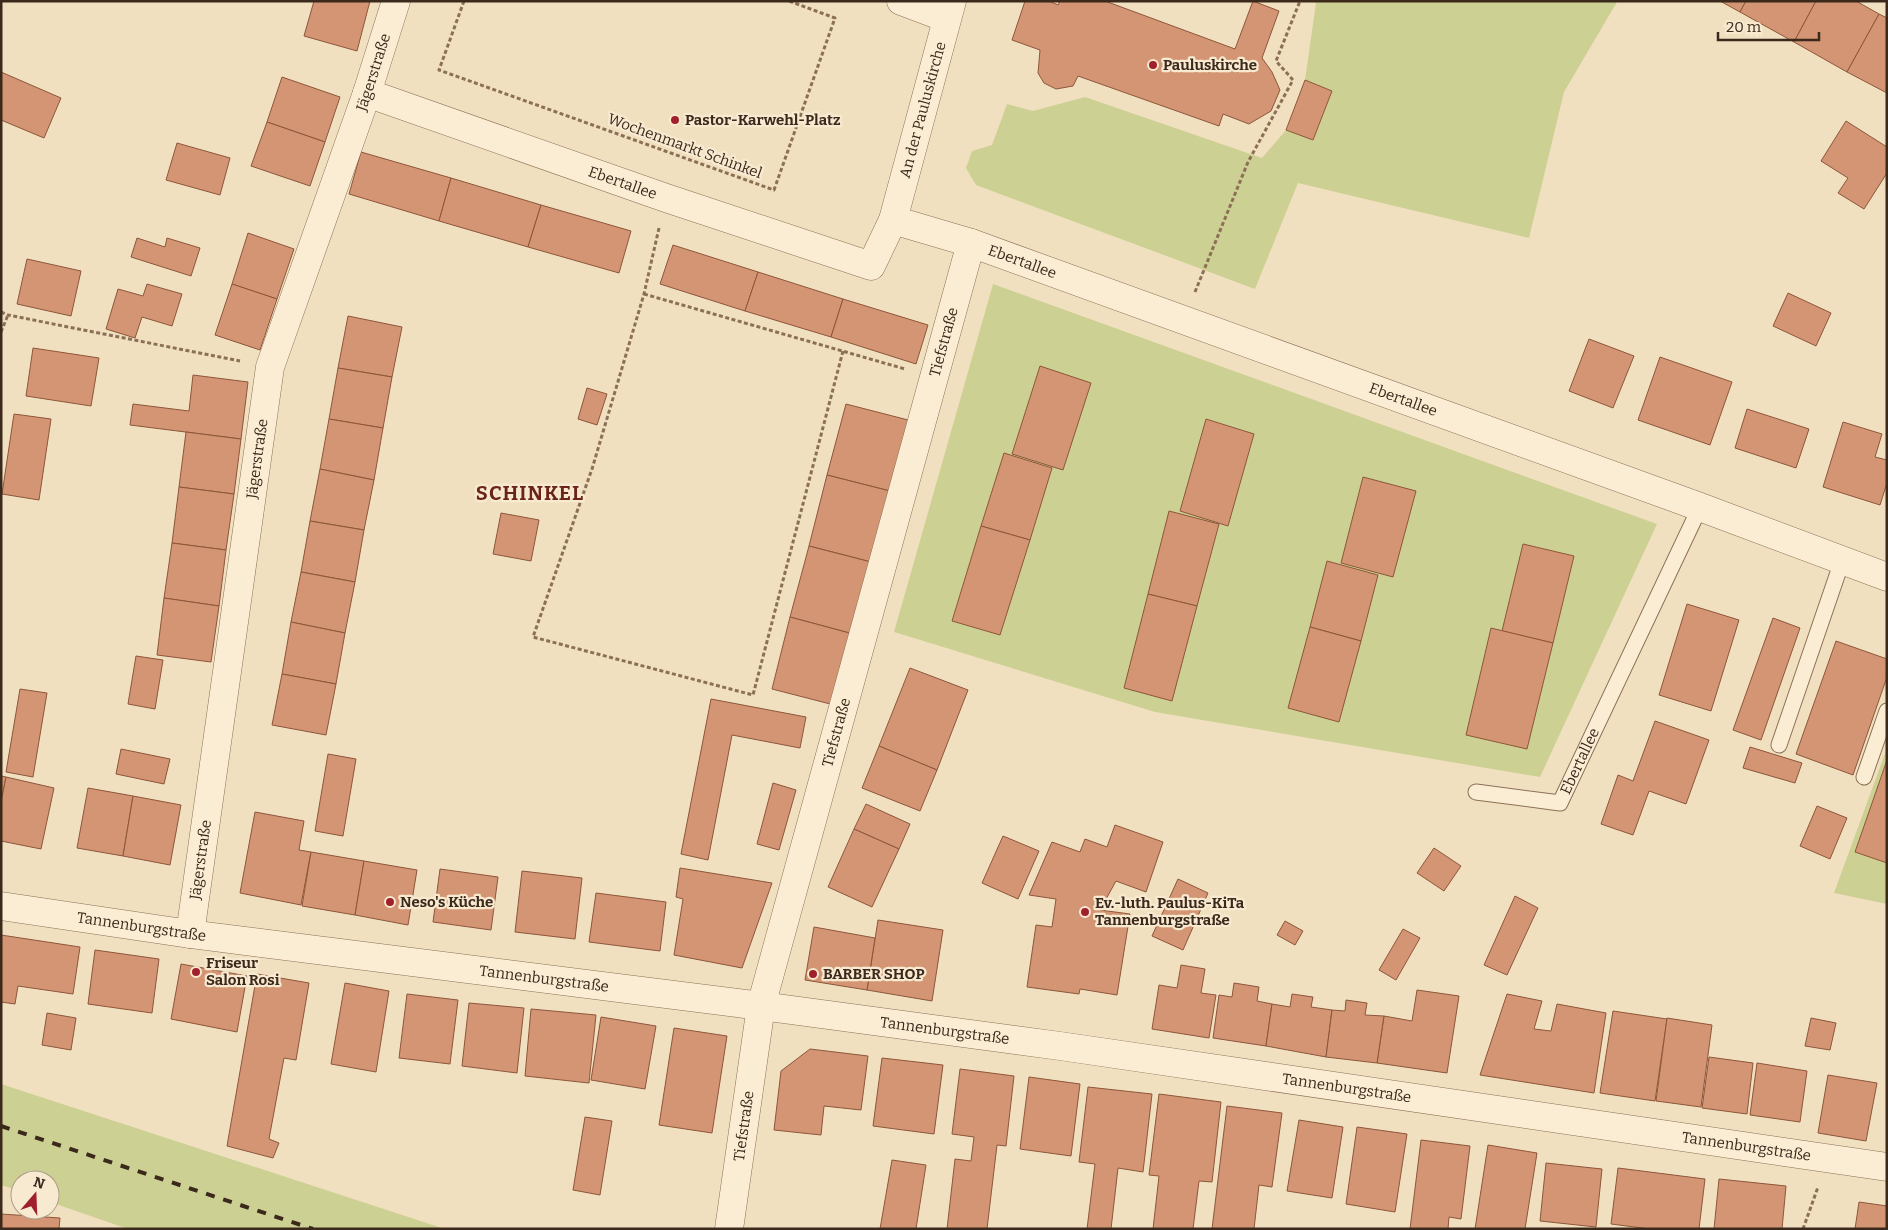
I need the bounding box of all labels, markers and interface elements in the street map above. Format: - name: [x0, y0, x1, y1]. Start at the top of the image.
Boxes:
- scale bar: [1718, 10, 1819, 42]
- text: 20 m: [1726, 18, 1762, 36]
- street label: Jägerstraße: [352, 31, 394, 114]
- street label: An der Pauluskirche: [896, 40, 950, 180]
- place label: Pauluskirche: [1163, 56, 1257, 74]
- marker: Pauluskirche: [1147, 59, 1159, 71]
- street label: Wochenmarkt Schinkel: [605, 110, 765, 182]
- place label: Pastor-Karwehl-Platz: [685, 111, 841, 129]
- marker: Pastor-Karwehl-Platz: [669, 114, 681, 126]
- street label: Ebertallee: [586, 162, 659, 203]
- street label: Ebertallee: [986, 241, 1059, 282]
- street label: Tiefstraße: [926, 305, 962, 379]
- street label: Ebertallee: [1367, 379, 1440, 420]
- street label: Jägerstraße: [242, 418, 272, 501]
- district label: SCHINKEL: [476, 481, 584, 505]
- street label: Tiefstraße: [818, 696, 854, 769]
- street label: Ebertallee: [1556, 725, 1603, 797]
- street label: Jägerstraße: [186, 819, 215, 902]
- place label: Neso's Küche: [400, 893, 493, 911]
- place label: Ev.-luth. Paulus-KiTa Tannenburgstraße: [1095, 894, 1245, 929]
- marker: Neso's Küche: [384, 896, 396, 908]
- marker: Ev.-luth. Paulus-KiTa Tannenburgstraße: [1079, 906, 1091, 918]
- street label: Tannenburgstraße: [76, 908, 207, 945]
- place label: Friseur Salon Rosi: [206, 954, 280, 989]
- street label: Tannenburgstraße: [478, 962, 610, 996]
- place label: BARBER SHOP: [823, 965, 925, 983]
- marker: Friseur Salon Rosi: [190, 966, 202, 978]
- marker: BARBER SHOP: [807, 968, 819, 980]
- street label: Tannenburgstraße: [879, 1013, 1011, 1048]
- street label: Tannenburgstraße: [1281, 1070, 1412, 1106]
- street label: Tiefstraße: [730, 1090, 758, 1163]
- street label: Tannenburgstraße: [1681, 1128, 1812, 1165]
- north arrow: [10, 1170, 60, 1220]
- text: N: [31, 1173, 47, 1193]

